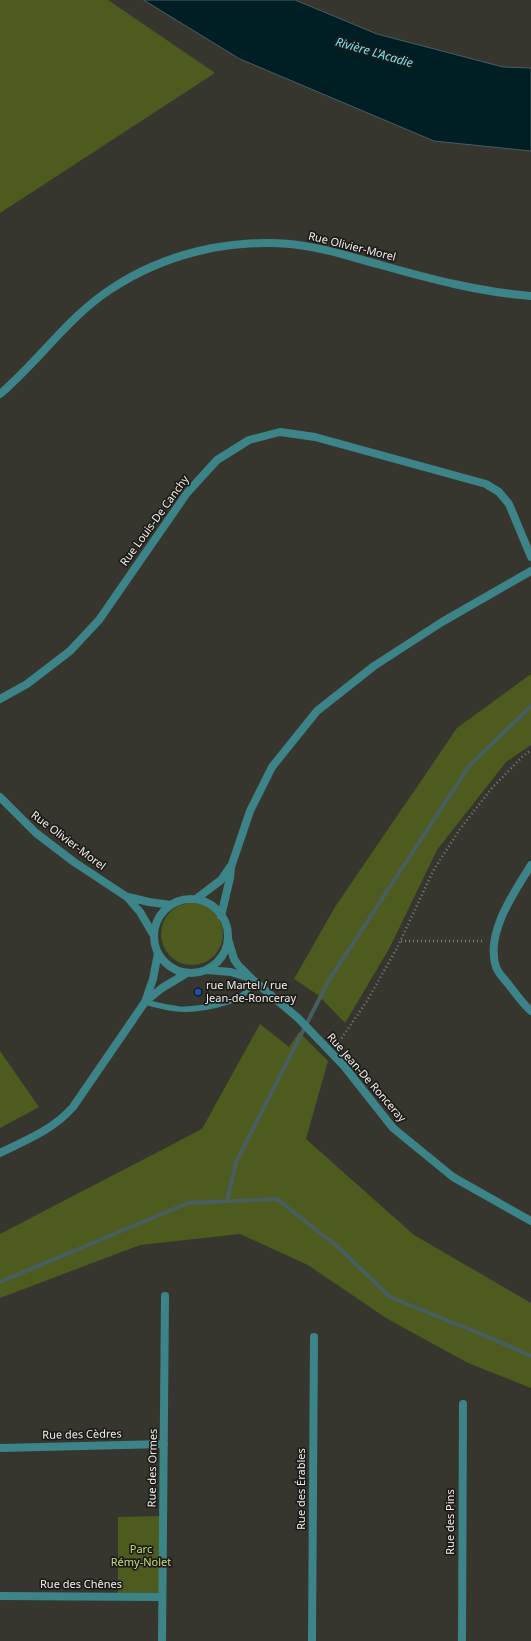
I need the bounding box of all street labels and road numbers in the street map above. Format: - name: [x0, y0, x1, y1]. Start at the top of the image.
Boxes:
- street label: Rue Olivier-Morel: [307, 230, 397, 264]
- street label: Rue Louis-De Canchy: [118, 473, 192, 569]
- street label: Rue Olivier-Morel: [28, 809, 108, 873]
- street label: Rue Jean-De Ronceray: [324, 1031, 408, 1125]
- street label: Rue des Cèdres: [42, 1428, 122, 1442]
- street label: Rue des Ormes: [146, 1429, 160, 1507]
- street label: Rue des Érables: [295, 1448, 309, 1530]
- street label: Rue des Pins: [444, 1489, 458, 1555]
- street label: Rue des Chênes: [40, 1578, 122, 1592]

